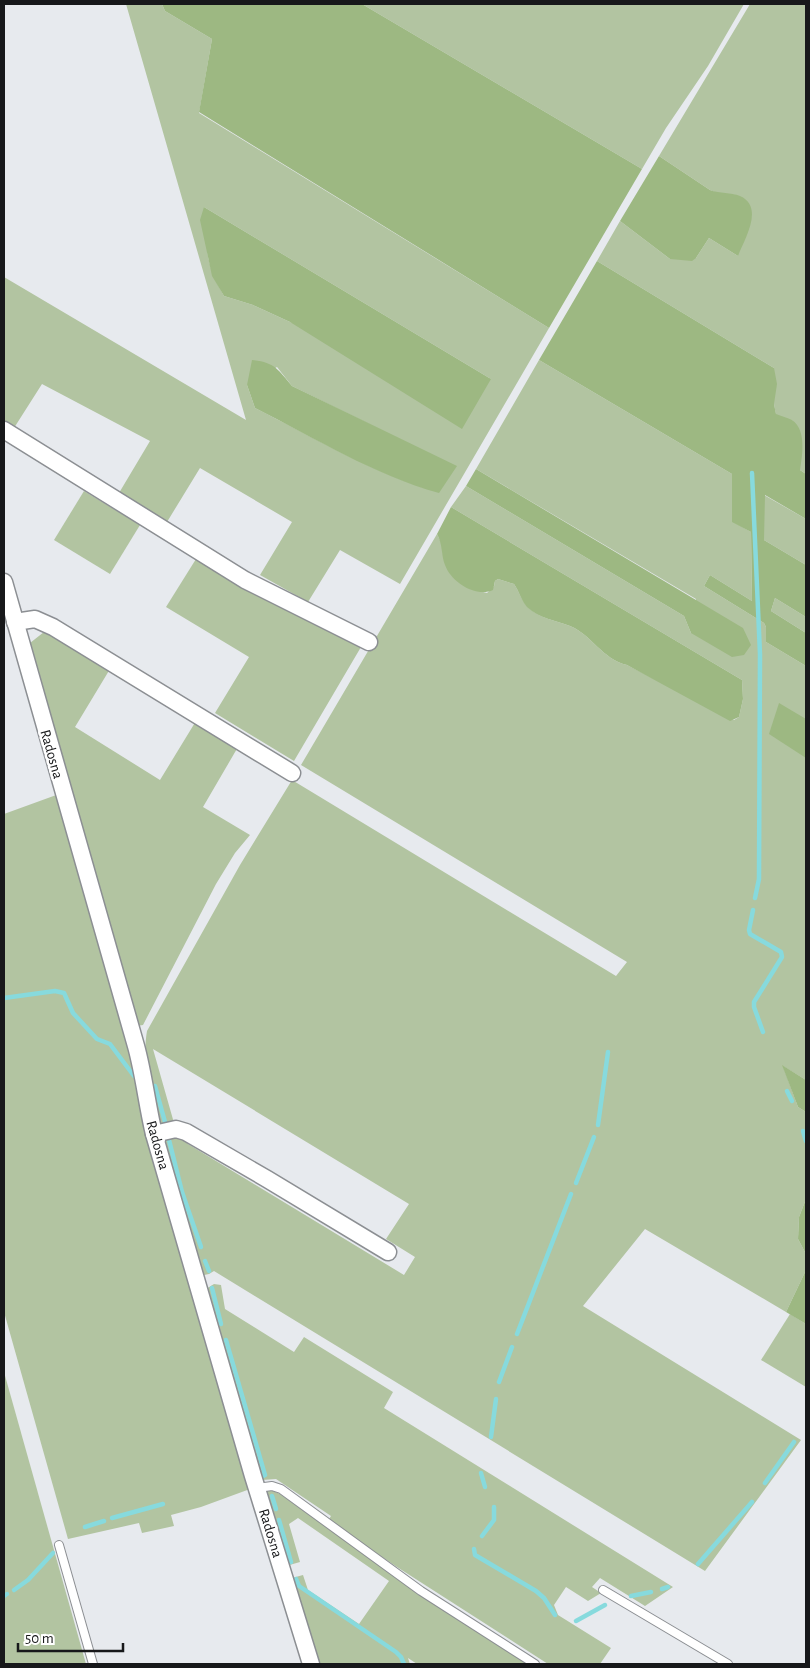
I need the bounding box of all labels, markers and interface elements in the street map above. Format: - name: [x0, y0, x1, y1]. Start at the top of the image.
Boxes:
- street label: Radosna: [37, 728, 66, 780]
- street label: Radosna: [143, 1119, 172, 1171]
- street label: Radosna: [256, 1507, 285, 1559]
- scale bar: [18, 1620, 122, 1652]
- text: 50 m: [25, 1631, 54, 1646]

